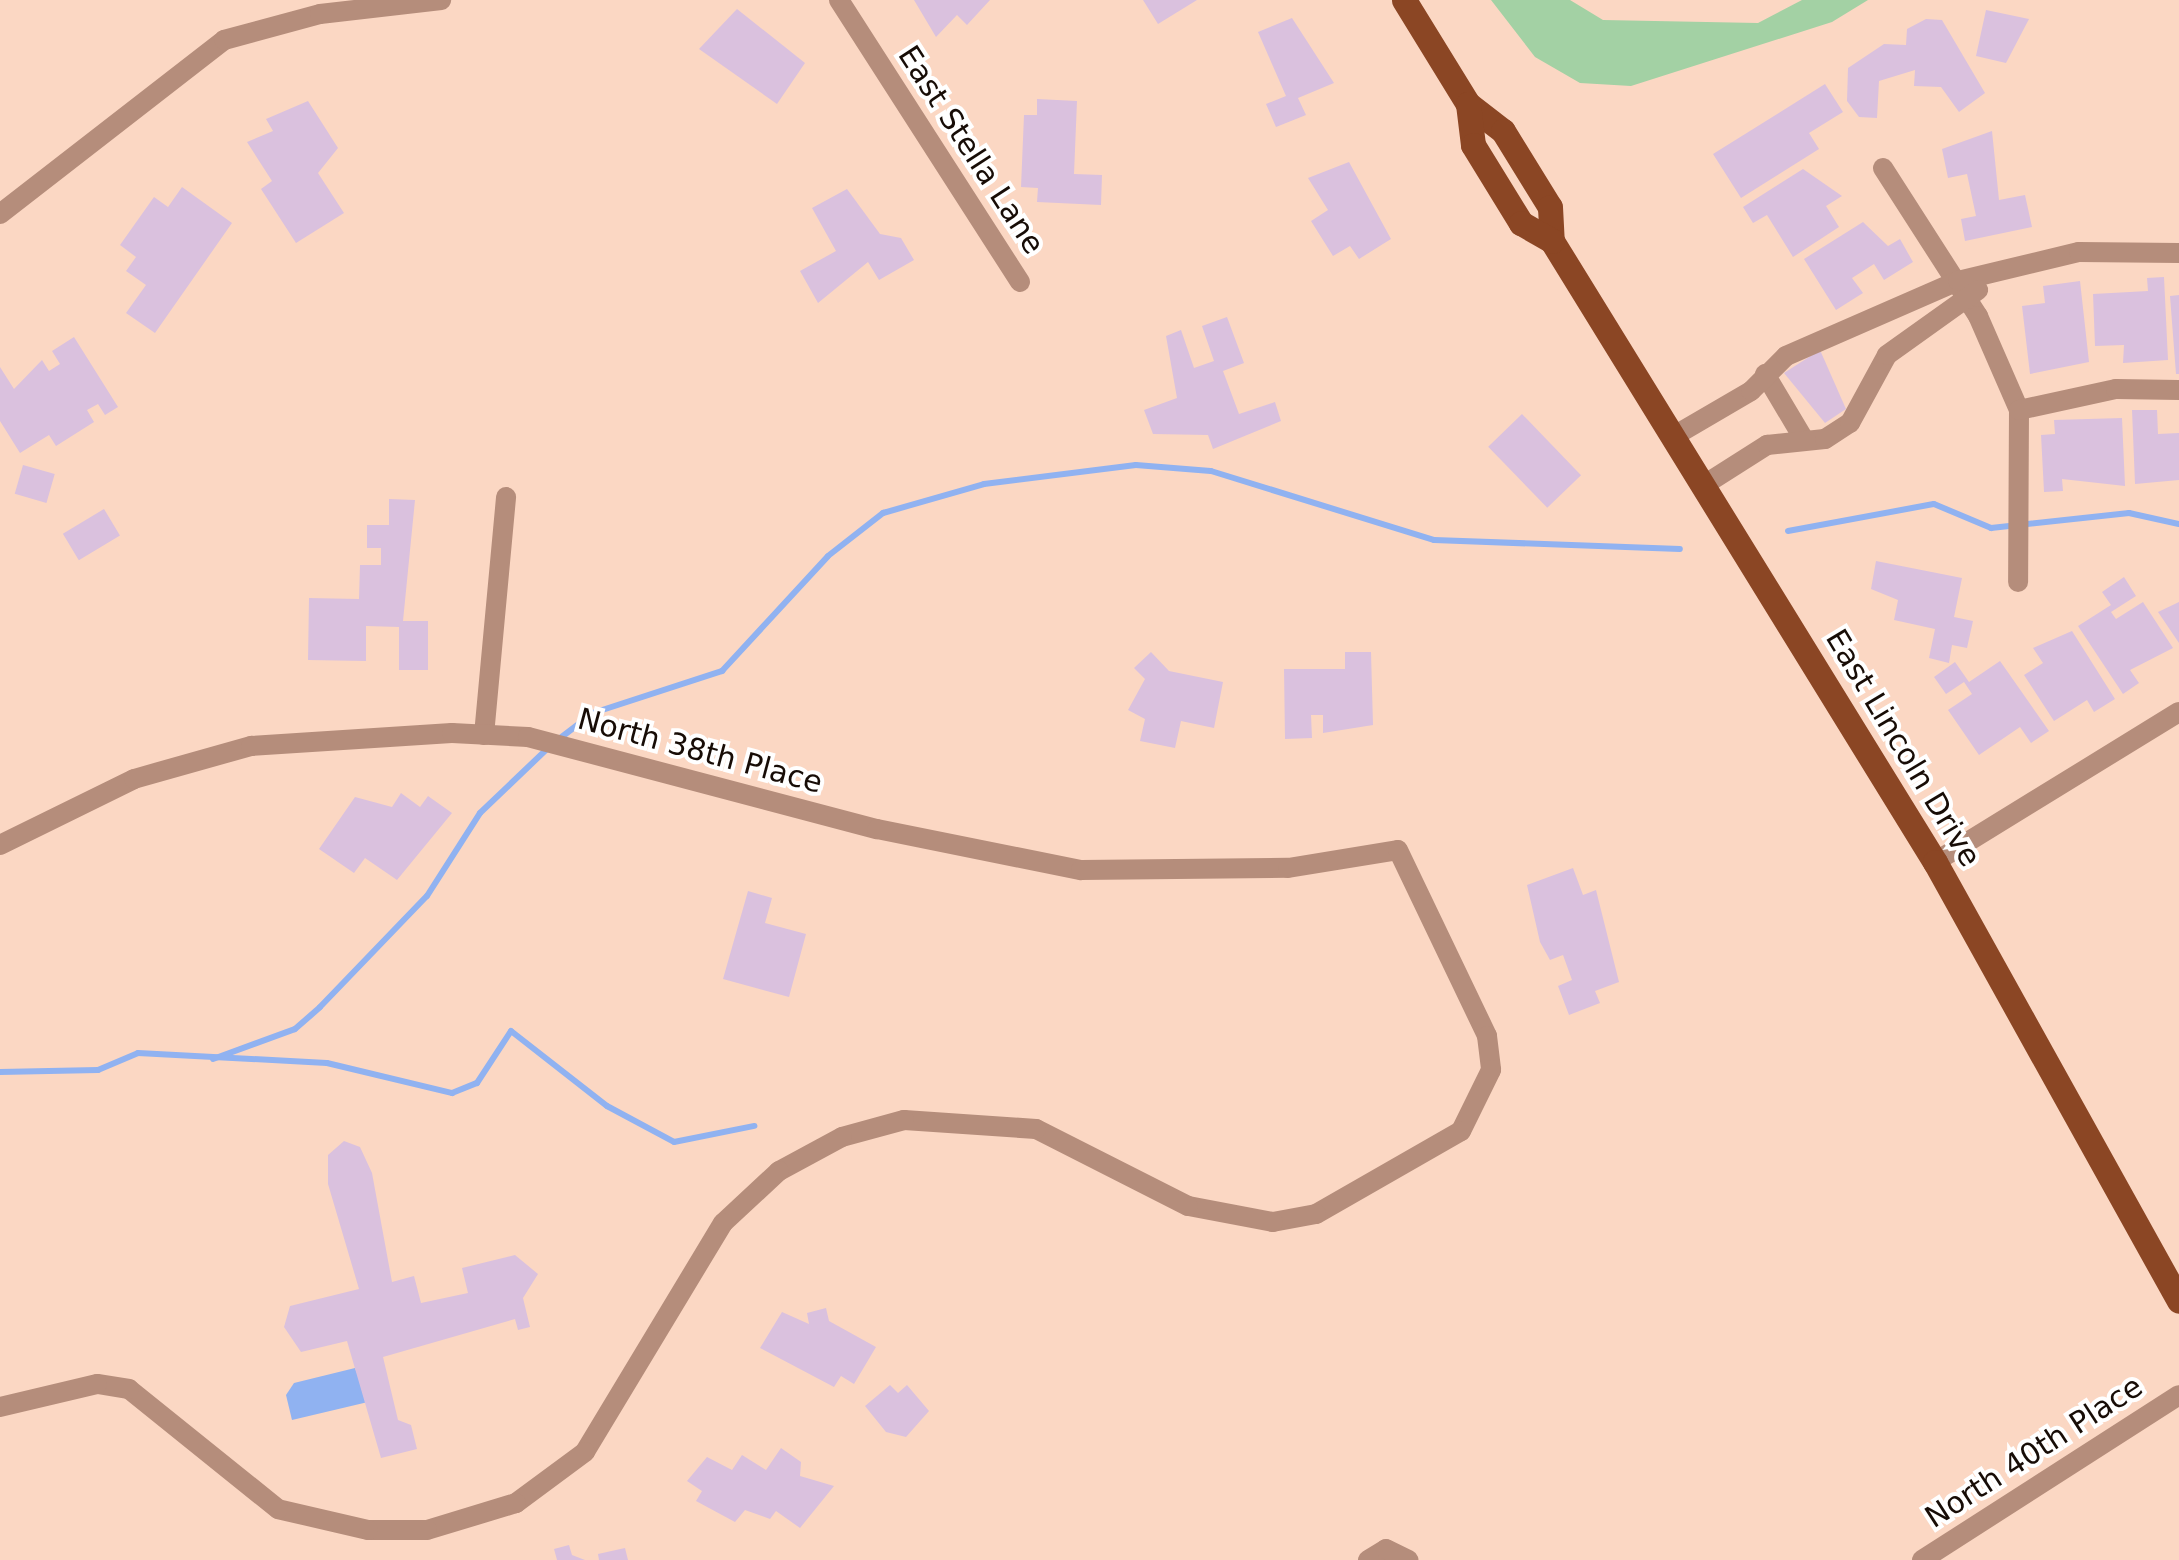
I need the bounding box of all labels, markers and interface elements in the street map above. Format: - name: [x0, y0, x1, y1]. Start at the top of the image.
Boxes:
- street label: East Stella Lane: [890, 39, 1052, 261]
- street label: East Lincoln Drive: [1818, 623, 1988, 873]
- street label: North 38th Place: [574, 701, 826, 801]
- street label: North 40th Place: [1919, 1368, 2149, 1536]

